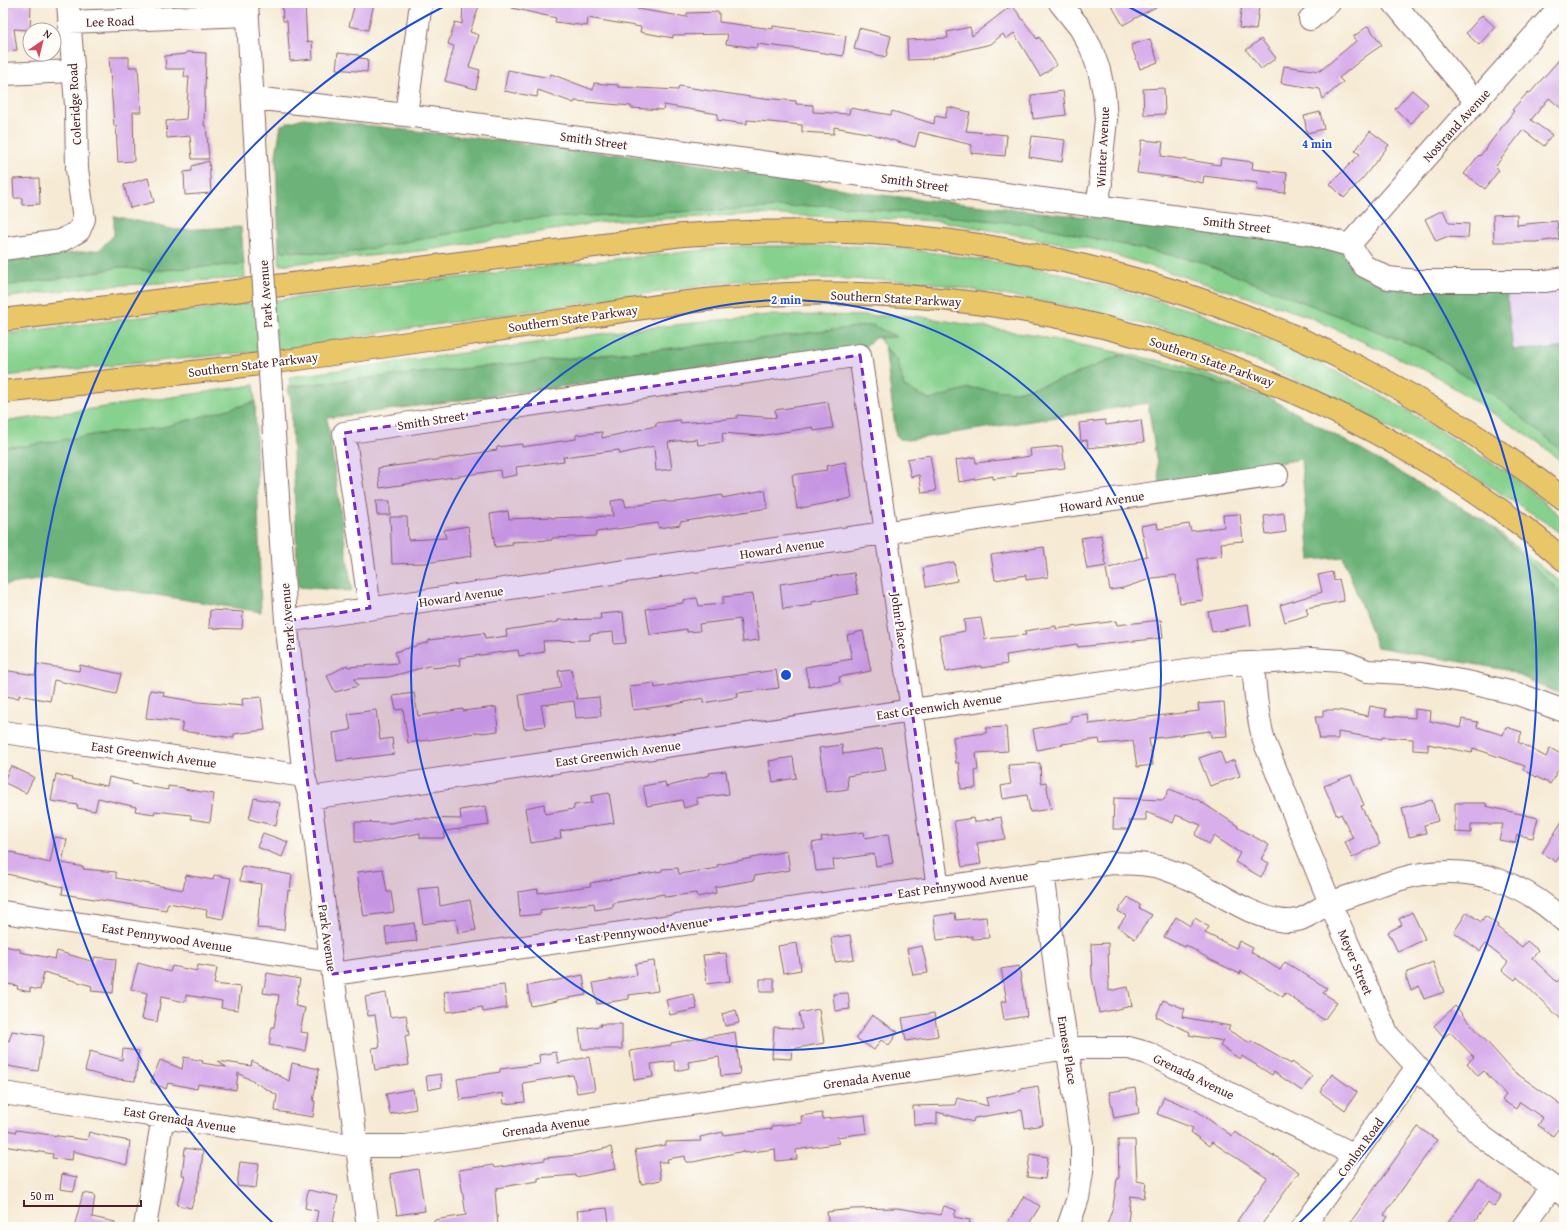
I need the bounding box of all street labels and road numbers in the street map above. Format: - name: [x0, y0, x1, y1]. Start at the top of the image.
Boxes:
- street label: Lee Road: [85, 11, 135, 32]
- street label: Coleridge Road: [63, 62, 86, 145]
- street label: Nostrand Avenue: [1418, 84, 1495, 166]
- street label: Winter Avenue: [1091, 106, 1114, 188]
- street label: Smith Street: [559, 126, 629, 155]
- street label: Smith Street: [880, 168, 950, 197]
- street label: Smith Street: [1202, 211, 1272, 238]
- street label: Park Avenue: [254, 259, 277, 328]
- street label: Southern State Parkway: [830, 286, 962, 311]
- street label: Southern State Parkway: [507, 300, 640, 337]
- street label: Southern State Parkway: [1147, 331, 1277, 392]
- street label: Southern State Parkway: [187, 347, 320, 382]
- street label: Smith Street: [396, 406, 467, 435]
- street label: Howard Avenue: [1059, 486, 1146, 517]
- street label: Howard Avenue: [739, 533, 826, 564]
- street label: Howard Avenue: [418, 581, 505, 612]
- street label: Park Avenue: [275, 582, 300, 652]
- street label: John Place: [886, 590, 913, 651]
- street label: East Greenwich Avenue: [875, 688, 1003, 725]
- street label: East Greenwich Avenue: [554, 735, 682, 772]
- street label: East Greenwich Avenue: [90, 736, 218, 773]
- street label: East Pennywood Avenue: [897, 866, 1030, 903]
- street label: Park Avenue: [313, 903, 342, 973]
- street label: East Pennywood Avenue: [577, 912, 710, 949]
- street label: East Pennywood Avenue: [100, 918, 233, 957]
- street label: Meyer Street: [1333, 926, 1378, 999]
- street label: Enness Place: [1053, 1014, 1082, 1086]
- street label: Grenada Avenue: [1150, 1049, 1238, 1104]
- street label: Grenada Avenue: [822, 1063, 912, 1094]
- street label: East Grenada Avenue: [122, 1101, 238, 1138]
- street label: Grenada Avenue: [501, 1111, 591, 1142]
- street label: Conlon Road: [1333, 1114, 1388, 1181]

